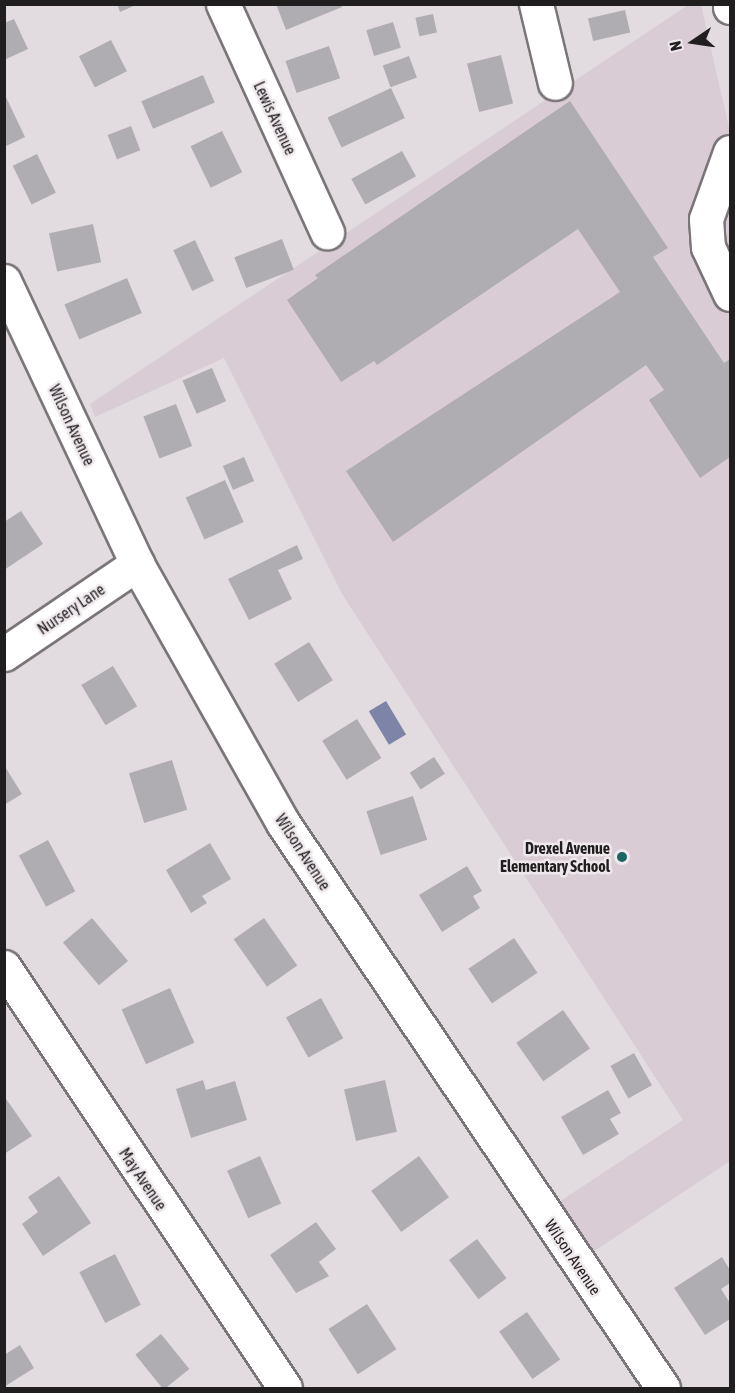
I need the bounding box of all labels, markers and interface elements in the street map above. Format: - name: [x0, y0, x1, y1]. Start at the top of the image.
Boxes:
- north arrow: [663, 12, 723, 72]
- text: N: [666, 39, 685, 53]
- street label: Lewis Avenue: [250, 78, 300, 158]
- street label: Wilson Avenue: [45, 382, 99, 468]
- street label: Nursery Lane: [34, 580, 108, 638]
- street label: Wilson Avenue: [271, 810, 335, 894]
- place label: Drexel Avenue Elementary School: [500, 838, 610, 876]
- marker: Drexel Avenue Elementary School: [615, 850, 629, 864]
- street label: May Avenue: [115, 1144, 171, 1214]
- street label: Wilson Avenue: [541, 1216, 605, 1298]

